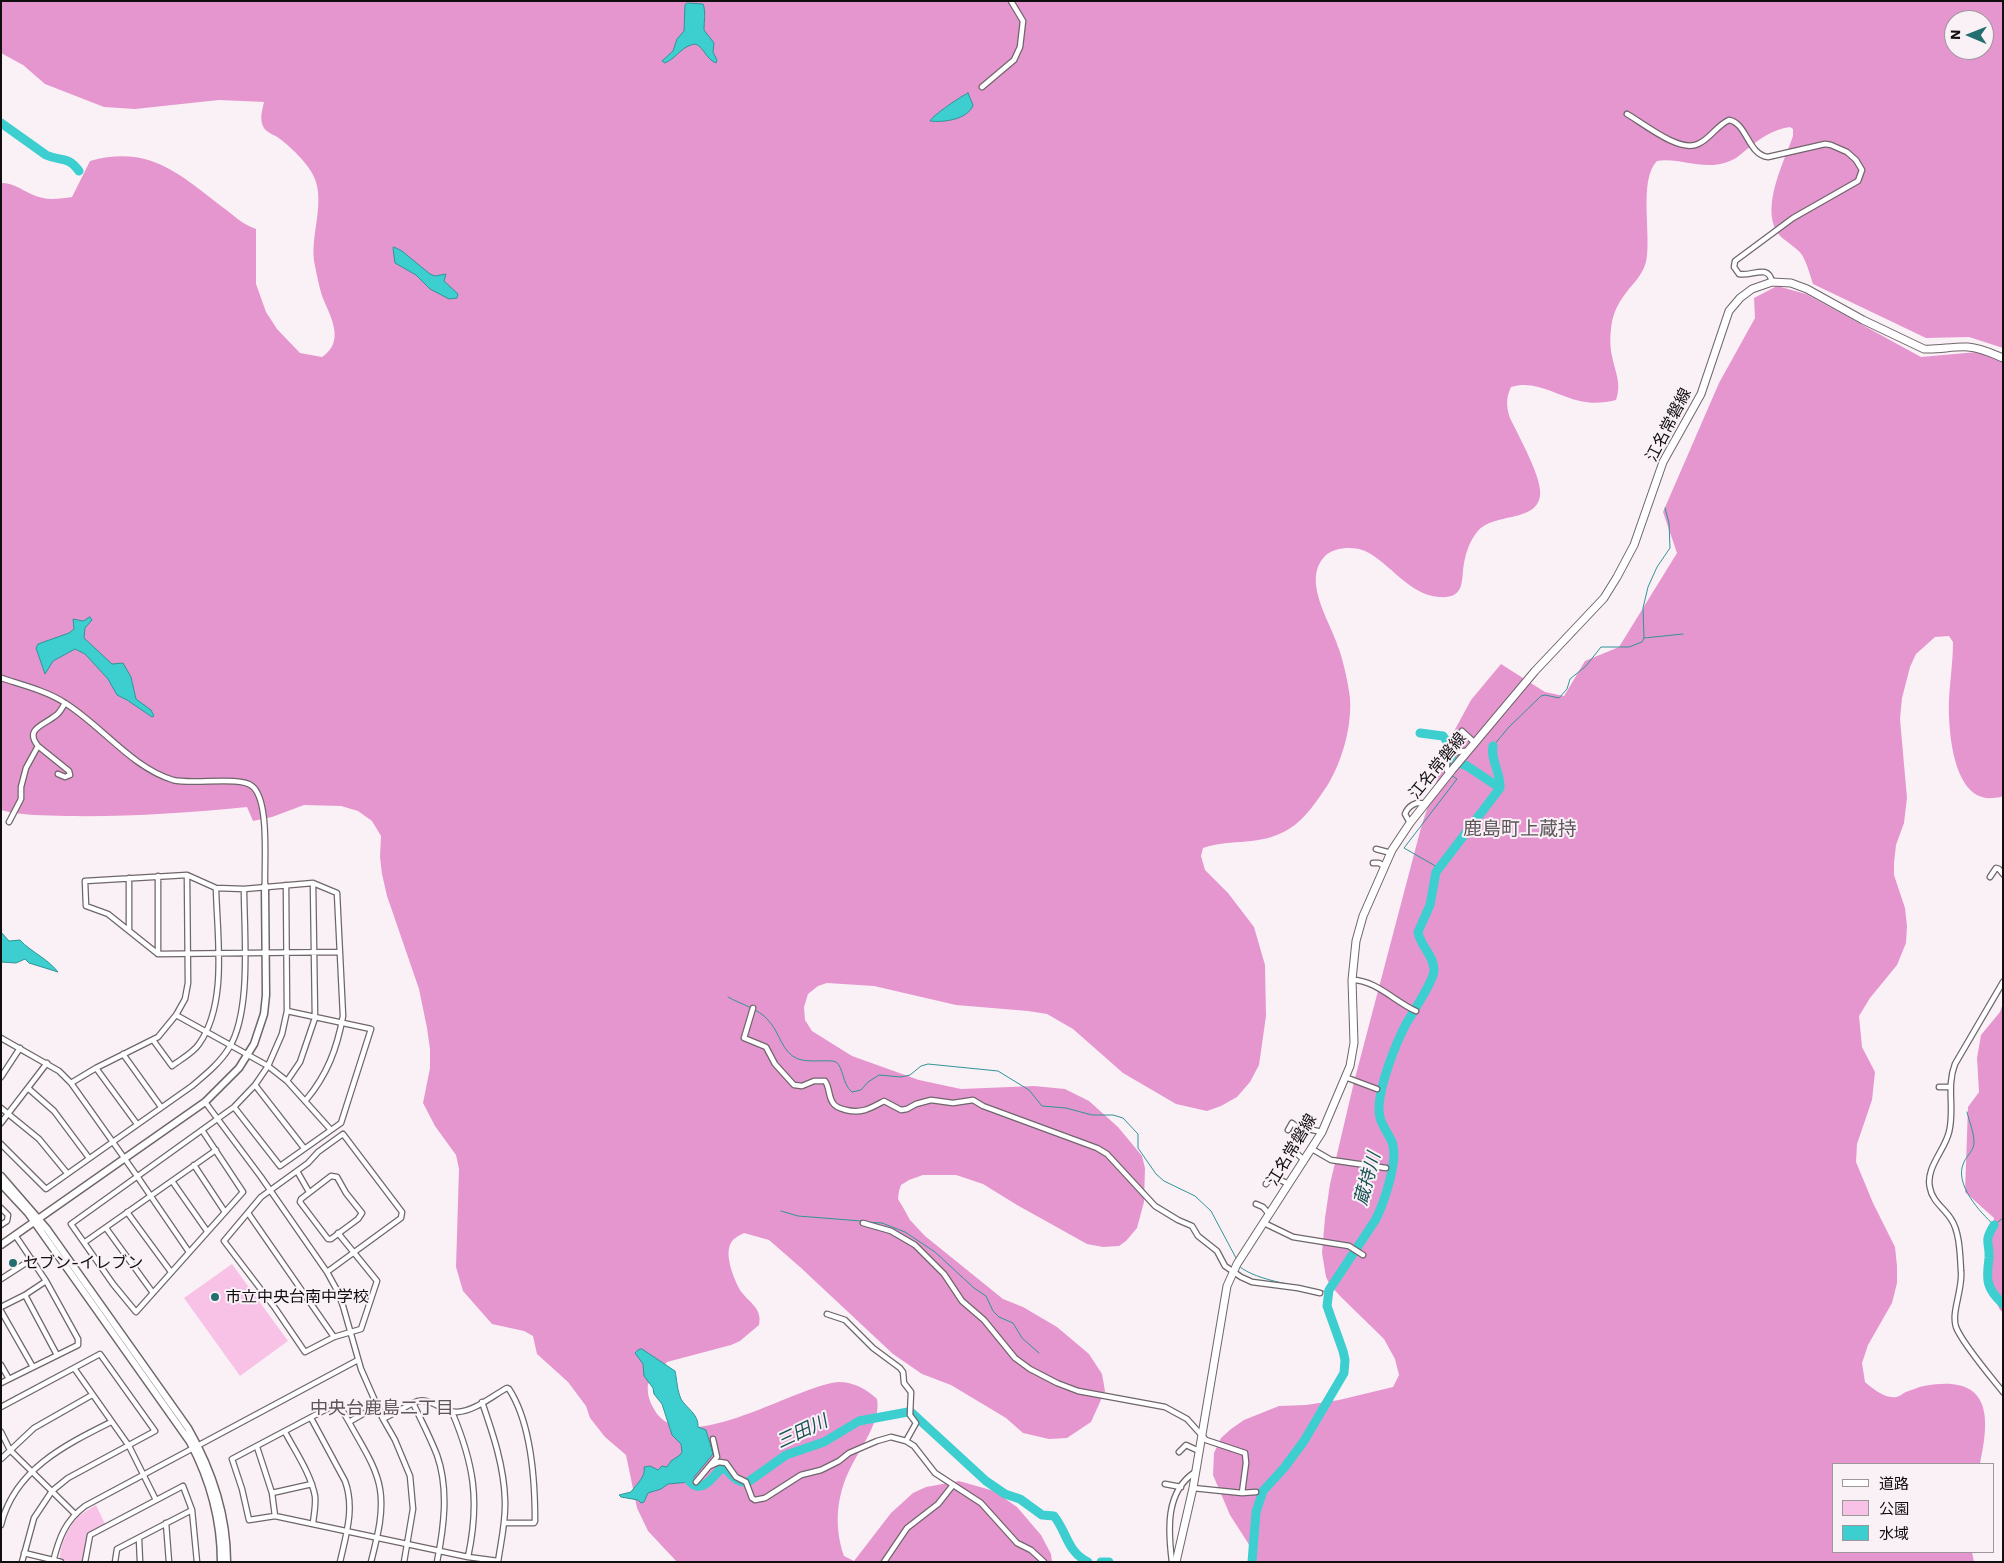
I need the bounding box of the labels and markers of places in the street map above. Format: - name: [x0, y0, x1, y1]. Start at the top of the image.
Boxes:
- place label: セブン-イレブン: [23, 1253, 143, 1273]
- marker: セブン-イレブン: [7, 1257, 19, 1269]
- place label: 市立中央台南中学校: [225, 1287, 369, 1307]
- marker: 市立中央台南中学校: [209, 1291, 221, 1303]

